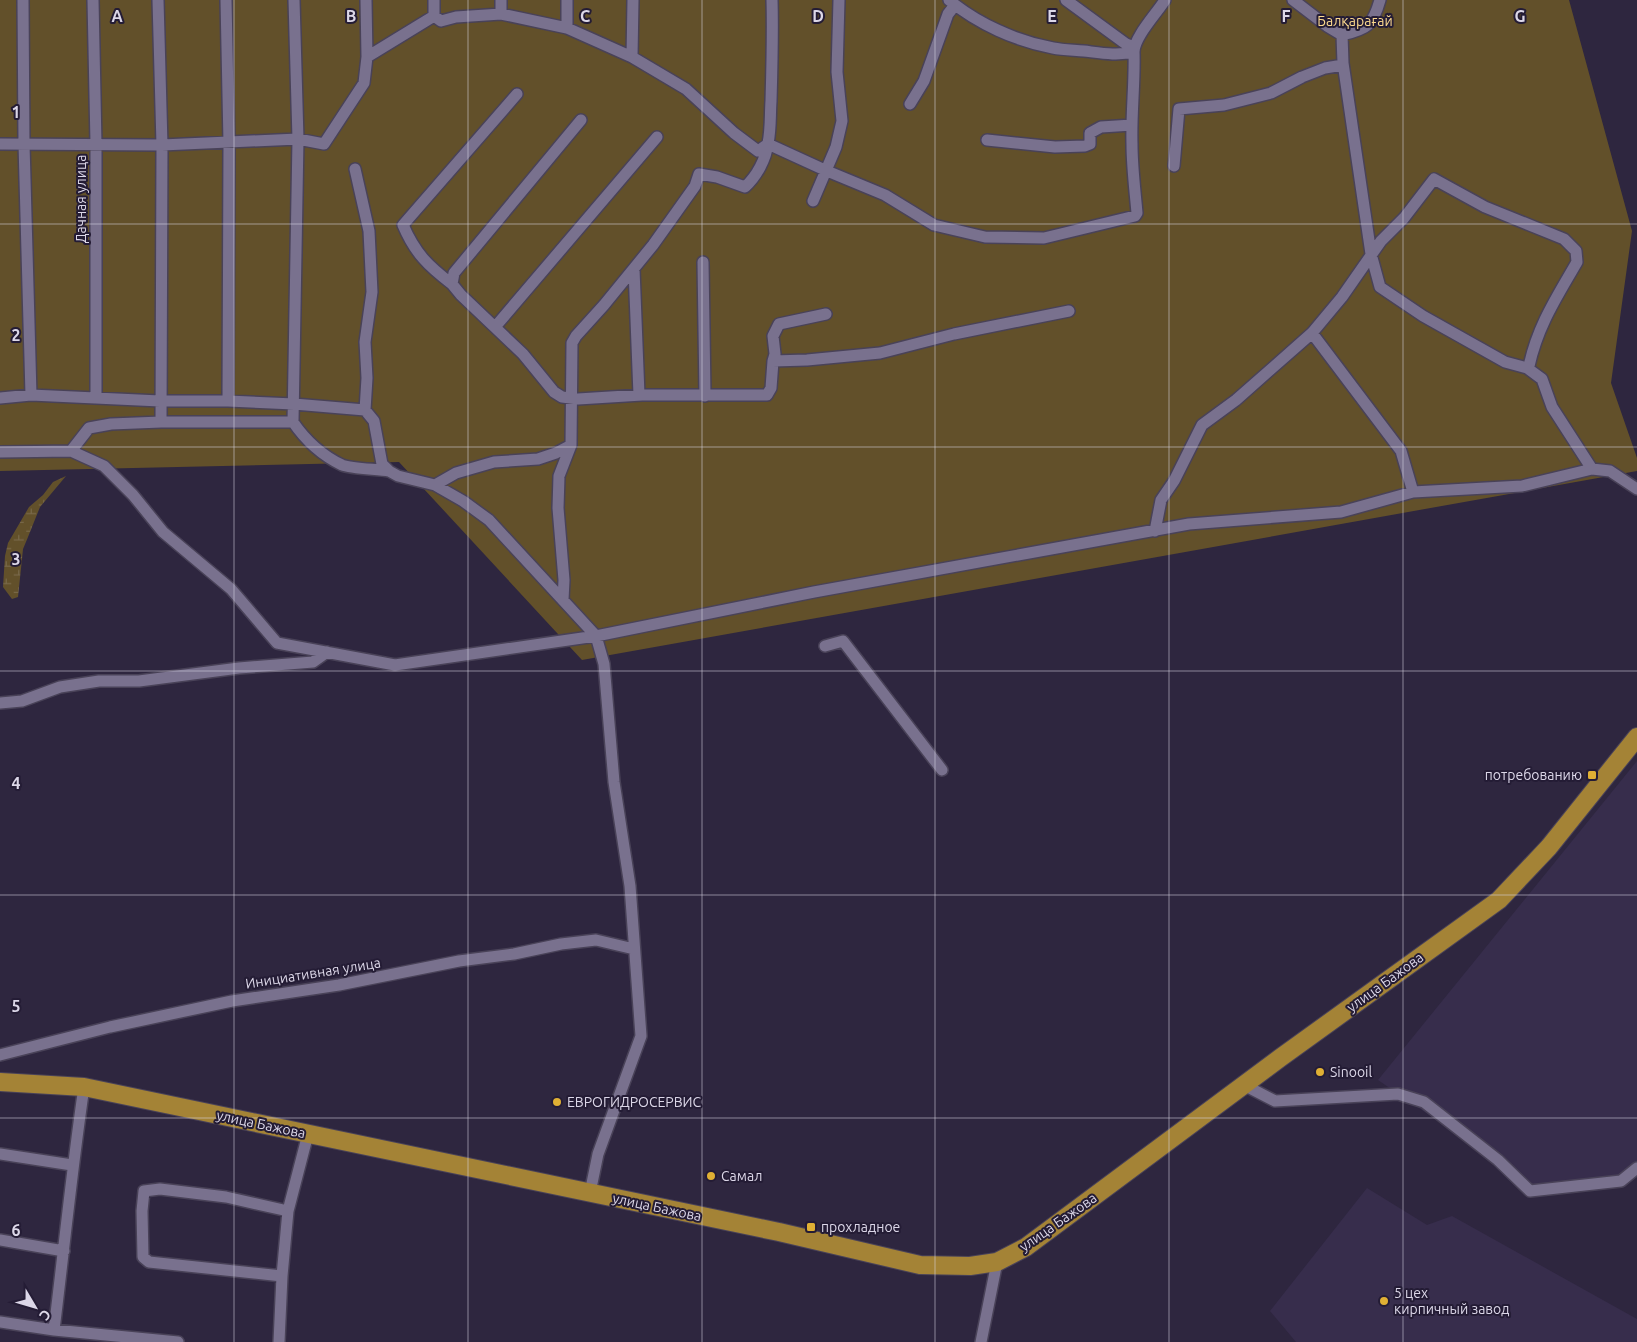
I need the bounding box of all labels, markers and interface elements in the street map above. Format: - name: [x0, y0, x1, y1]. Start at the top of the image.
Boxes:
- text: A: [111, 7, 123, 25]
- text: B: [346, 7, 356, 25]
- text: C: [580, 7, 590, 25]
- text: D: [812, 7, 824, 25]
- text: E: [1047, 7, 1057, 25]
- text: F: [1282, 7, 1291, 25]
- text: G: [1514, 7, 1526, 25]
- park label: Балқарағай: [1317, 13, 1393, 29]
- text: 1: [11, 103, 21, 121]
- street label: Дачная улица: [73, 155, 89, 243]
- text: 2: [11, 326, 21, 344]
- text: 3: [11, 550, 21, 568]
- place label: потребованию: [1485, 767, 1582, 783]
- marker: потребованию: [1586, 769, 1598, 781]
- text: 4: [11, 774, 21, 792]
- street label: улица Бажова: [1344, 949, 1426, 1015]
- street label: Инициативная улица: [244, 954, 382, 992]
- text: 5: [11, 997, 21, 1015]
- place label: Sinooil: [1330, 1064, 1373, 1080]
- marker: Sinooil: [1314, 1066, 1326, 1078]
- place label: ЕВРОГИДРОСЕРВИС: [567, 1094, 702, 1110]
- marker: ЕВРОГИДРОСЕРВИС: [551, 1096, 563, 1108]
- street label: улица Бажова: [215, 1107, 307, 1141]
- place label: Самал: [721, 1168, 762, 1184]
- marker: Самал: [705, 1170, 717, 1182]
- street label: улица Бажова: [1016, 1189, 1100, 1255]
- street label: улица Бажова: [611, 1190, 703, 1224]
- place label: прохладное: [821, 1219, 900, 1235]
- text: 6: [11, 1221, 21, 1239]
- marker: прохладное: [805, 1221, 817, 1233]
- north arrow: [10, 1282, 60, 1332]
- place label: 5 цех кирпичный завод: [1394, 1285, 1509, 1317]
- marker: 5 цех кирпичный завод: [1378, 1295, 1390, 1307]
- text: С: [36, 1307, 54, 1323]

